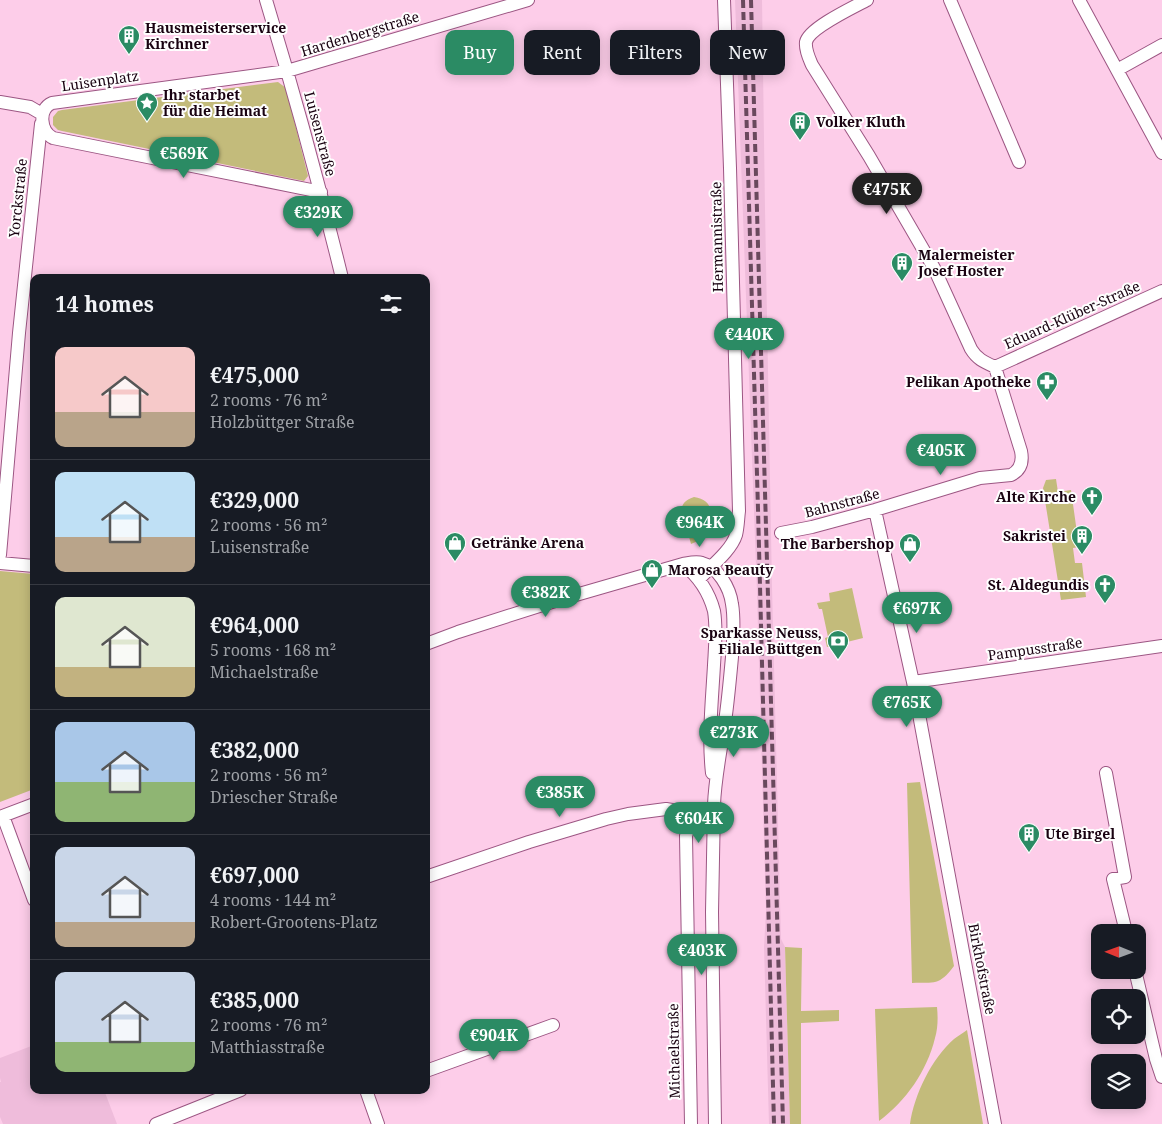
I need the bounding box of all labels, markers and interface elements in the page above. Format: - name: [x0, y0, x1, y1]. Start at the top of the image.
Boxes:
- street label: Hardenbergstraße: [298, 6, 421, 61]
- place label: Hausmeisterservice Kirchner: [145, 18, 286, 53]
- building icon: Hausmeisterservice Kirchner: [117, 24, 141, 55]
- chip: Buy: [445, 30, 514, 75]
- chip: Rent: [524, 30, 600, 75]
- chip: Filters: [610, 30, 700, 75]
- chip: New: [710, 30, 785, 75]
- street label: Luisenplatz: [60, 66, 140, 95]
- place label: Ihr starbet für die Heimat: [163, 85, 267, 120]
- street label: Luisenstraße: [300, 89, 341, 178]
- place icon: Ihr starbet für die Heimat: [135, 91, 159, 122]
- building icon: Volker Kluth: [788, 110, 812, 141]
- place label: Volker Kluth: [816, 112, 906, 131]
- pin: €569K: [149, 136, 219, 179]
- text: €569K: [160, 142, 208, 164]
- street label: Yorckstraße: [4, 157, 31, 239]
- pin: €475K: [852, 172, 922, 215]
- text: €475K: [863, 178, 911, 200]
- street label: Hermannistraße: [706, 181, 727, 293]
- pin: €329K: [283, 196, 353, 238]
- text: €329K: [294, 201, 342, 223]
- place label: Malermeister Josef Hoster: [917, 245, 1015, 280]
- building icon: Malermeister Josef Hoster: [890, 251, 914, 282]
- street label: Eduard-Klüber-Straße: [1001, 276, 1143, 353]
- text: 14 homes: [55, 290, 154, 318]
- icon: filters: [377, 290, 405, 318]
- pin: €440K: [714, 318, 784, 360]
- text: €440K: [725, 323, 773, 345]
- text: €475,000: [210, 361, 299, 389]
- icon: home: [95, 367, 155, 427]
- pharmacy icon: Pelikan Apotheke: [1035, 370, 1059, 401]
- place label: Pelikan Apotheke: [906, 372, 1031, 391]
- text: 2 rooms · 76 m²: [210, 389, 327, 411]
- text: Holzbüttger Straße: [210, 411, 355, 433]
- pin: €405K: [906, 434, 976, 476]
- text: €405K: [917, 439, 965, 461]
- street label: Bahnstraße: [802, 483, 881, 522]
- church icon: Alte Kirche: [1080, 485, 1104, 516]
- text: €329,000: [210, 486, 299, 514]
- place label: Alte Kirche: [996, 487, 1076, 506]
- icon: home: [95, 492, 155, 552]
- pin: €964K: [665, 506, 735, 548]
- text: €964K: [676, 511, 724, 533]
- text: 2 rooms · 56 m²: [210, 514, 327, 536]
- building icon: Sakristei: [1070, 524, 1094, 555]
- place label: Sakristei: [1003, 526, 1066, 545]
- shop icon: Getränke Arena: [443, 531, 467, 562]
- shop icon: The Barbershop: [898, 532, 922, 563]
- place label: Getränke Arena: [471, 533, 584, 552]
- place label: The Barbershop: [781, 534, 894, 553]
- text: Luisenstraße: [210, 536, 309, 558]
- shop icon: Marosa Beauty: [640, 558, 664, 589]
- place label: Marosa Beauty: [668, 560, 774, 579]
- church icon: St. Aldegundis: [1093, 573, 1117, 604]
- place label: St. Aldegundis: [988, 575, 1089, 594]
- pin: €382K: [511, 576, 581, 618]
- text: €382K: [522, 581, 570, 603]
- pin: €697K: [882, 592, 952, 634]
- text: €697K: [893, 597, 941, 619]
- text: €964,000: [210, 611, 299, 639]
- icon: home: [95, 617, 155, 677]
- place label: Sparkasse Neuss, Filiale Büttgen: [701, 623, 822, 658]
- bank icon: Sparkasse Neuss, Filiale Büttgen: [826, 629, 850, 660]
- street label: Pampusstraße: [986, 632, 1083, 665]
- text: 5 rooms · 168 m²: [210, 639, 336, 661]
- text: Michaelstraße: [210, 661, 319, 683]
- pin: €765K: [872, 686, 942, 728]
- text: €765K: [883, 691, 931, 713]
- pin: €273K: [699, 716, 769, 758]
- text: €273K: [710, 721, 758, 743]
- text: €382,000: [210, 736, 299, 764]
- icon: home: [95, 742, 155, 802]
- text: 2 rooms · 56 m²: [210, 764, 327, 786]
- pin: €385K: [525, 776, 595, 818]
- text: €385K: [536, 781, 584, 803]
- text: Driescher Straße: [210, 786, 338, 808]
- pin: €604K: [664, 802, 734, 844]
- text: €604K: [675, 807, 723, 829]
- building icon: Ute Birgel: [1017, 822, 1041, 853]
- place label: Ute Birgel: [1045, 824, 1115, 843]
- text: €697,000: [210, 861, 299, 889]
- icon: home: [95, 867, 155, 927]
- text: 4 rooms · 144 m²: [210, 889, 336, 911]
- text: Robert-Grootens-Platz: [210, 911, 378, 933]
- street label: Birkhofstraße: [964, 922, 1001, 1016]
- north arrow: [1091, 924, 1146, 979]
- map controls: [1091, 924, 1146, 1109]
- pin: €403K: [667, 934, 737, 976]
- text: €403K: [678, 939, 726, 961]
- text: €385,000: [210, 986, 299, 1014]
- button: locate: [1091, 989, 1146, 1044]
- icon: home: [95, 992, 155, 1052]
- street label: Michaelstraße: [663, 1003, 684, 1099]
- text: 2 rooms · 76 m²: [210, 1014, 327, 1036]
- pin: €904K: [459, 1018, 529, 1061]
- text: €904K: [470, 1024, 518, 1046]
- text: Matthiasstraße: [210, 1036, 325, 1058]
- button: layers: [1091, 1054, 1146, 1109]

